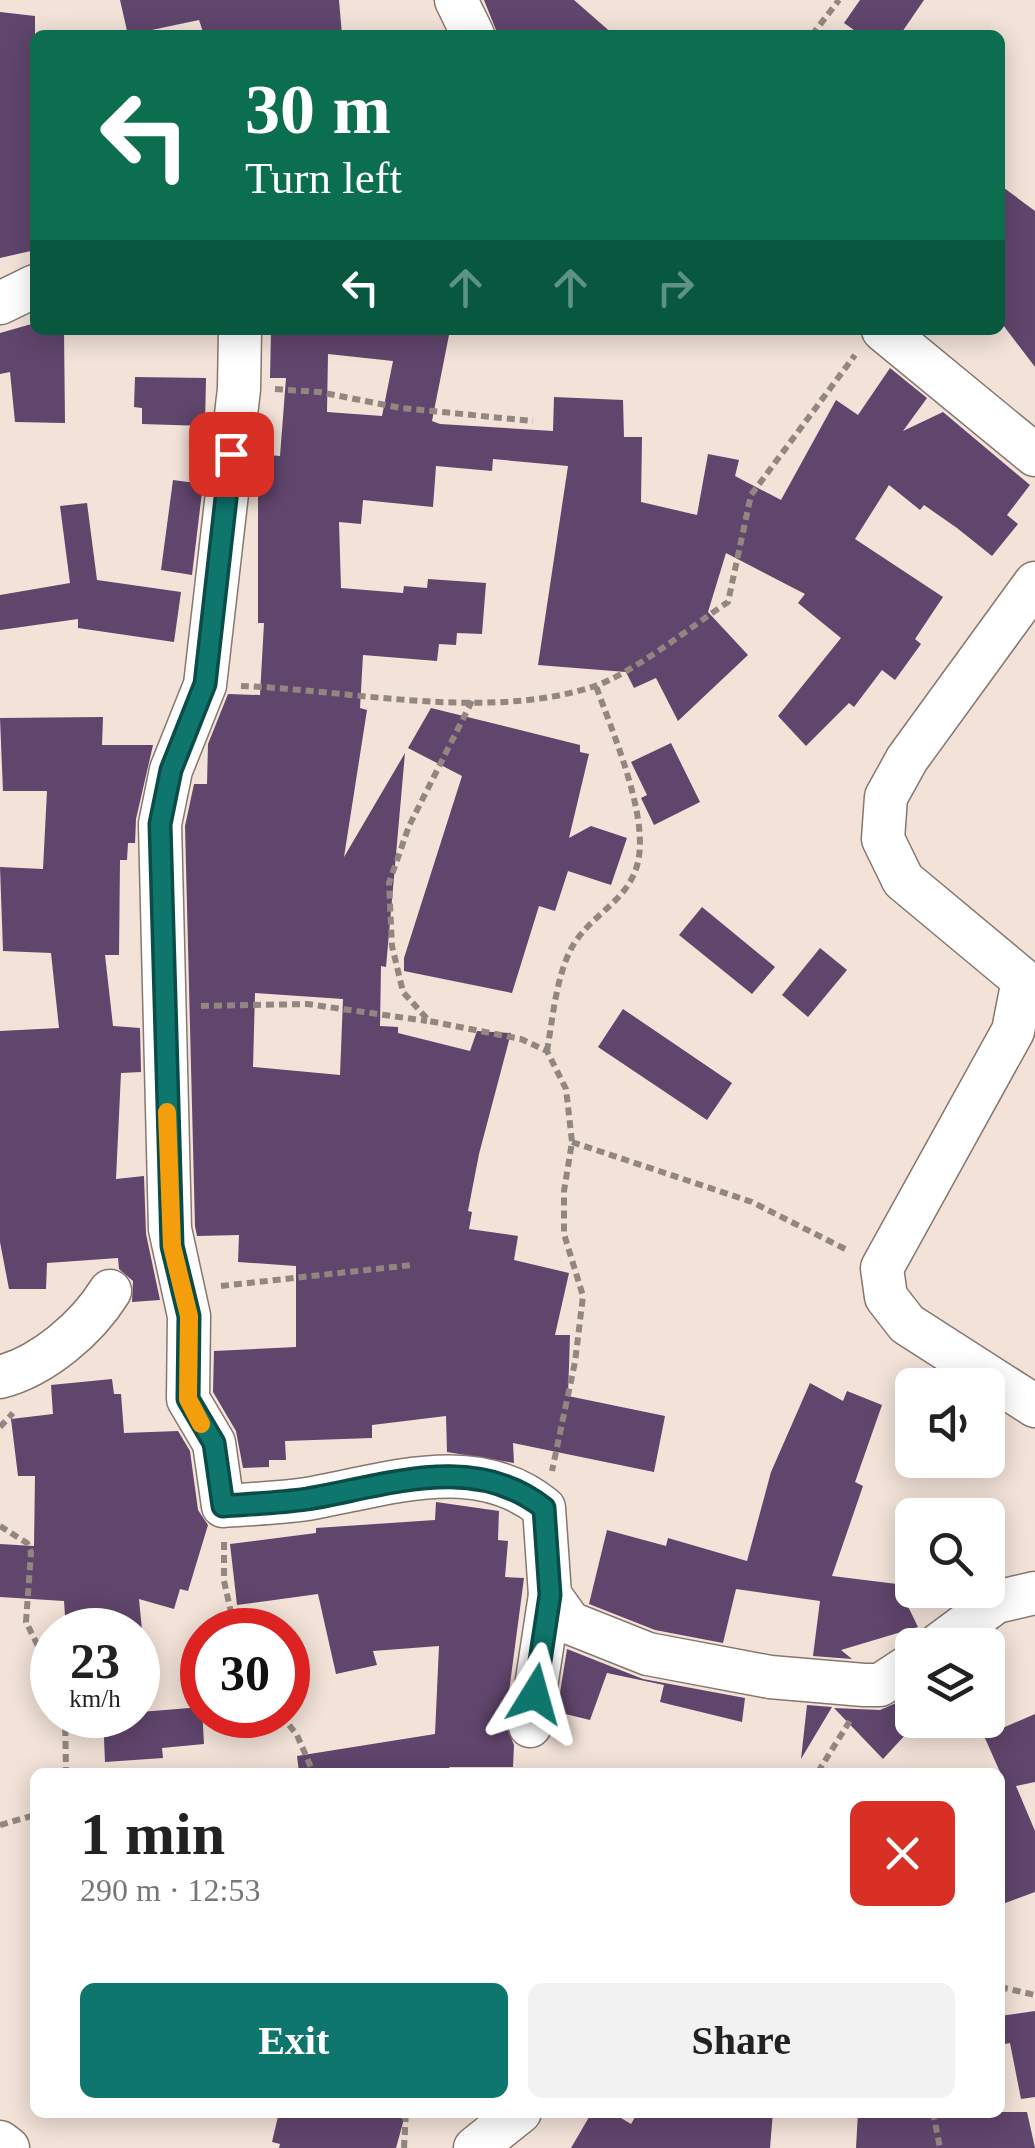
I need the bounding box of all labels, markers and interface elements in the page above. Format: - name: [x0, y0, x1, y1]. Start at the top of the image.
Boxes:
- icon: left: [80, 70, 210, 200]
- text: 30 m: [245, 71, 391, 148]
- text: Turn left: [245, 153, 402, 203]
- icon: left: [333, 260, 388, 315]
- icon: ahead: [438, 260, 493, 315]
- icon: ahead: [543, 260, 598, 315]
- icon: right: [648, 260, 703, 315]
- pin: [189, 412, 274, 497]
- icon: arrive: [204, 427, 259, 482]
- map controls: [895, 1368, 1005, 1738]
- button: sound: [895, 1368, 1005, 1478]
- button: search: [895, 1498, 1005, 1608]
- speed limit sign: 30: [180, 1608, 310, 1738]
- button: layers: [895, 1628, 1005, 1738]
- text: 23: [70, 1633, 120, 1689]
- position arrow: [483, 1642, 587, 1746]
- text: km/h: [69, 1685, 121, 1712]
- text: 1 min: [80, 1801, 225, 1867]
- button: close: [850, 1801, 955, 1906]
- text: 290 m · 12:53: [80, 1872, 260, 1908]
- button: Exit: [80, 1983, 508, 2098]
- button: Share: [528, 1983, 955, 2098]

